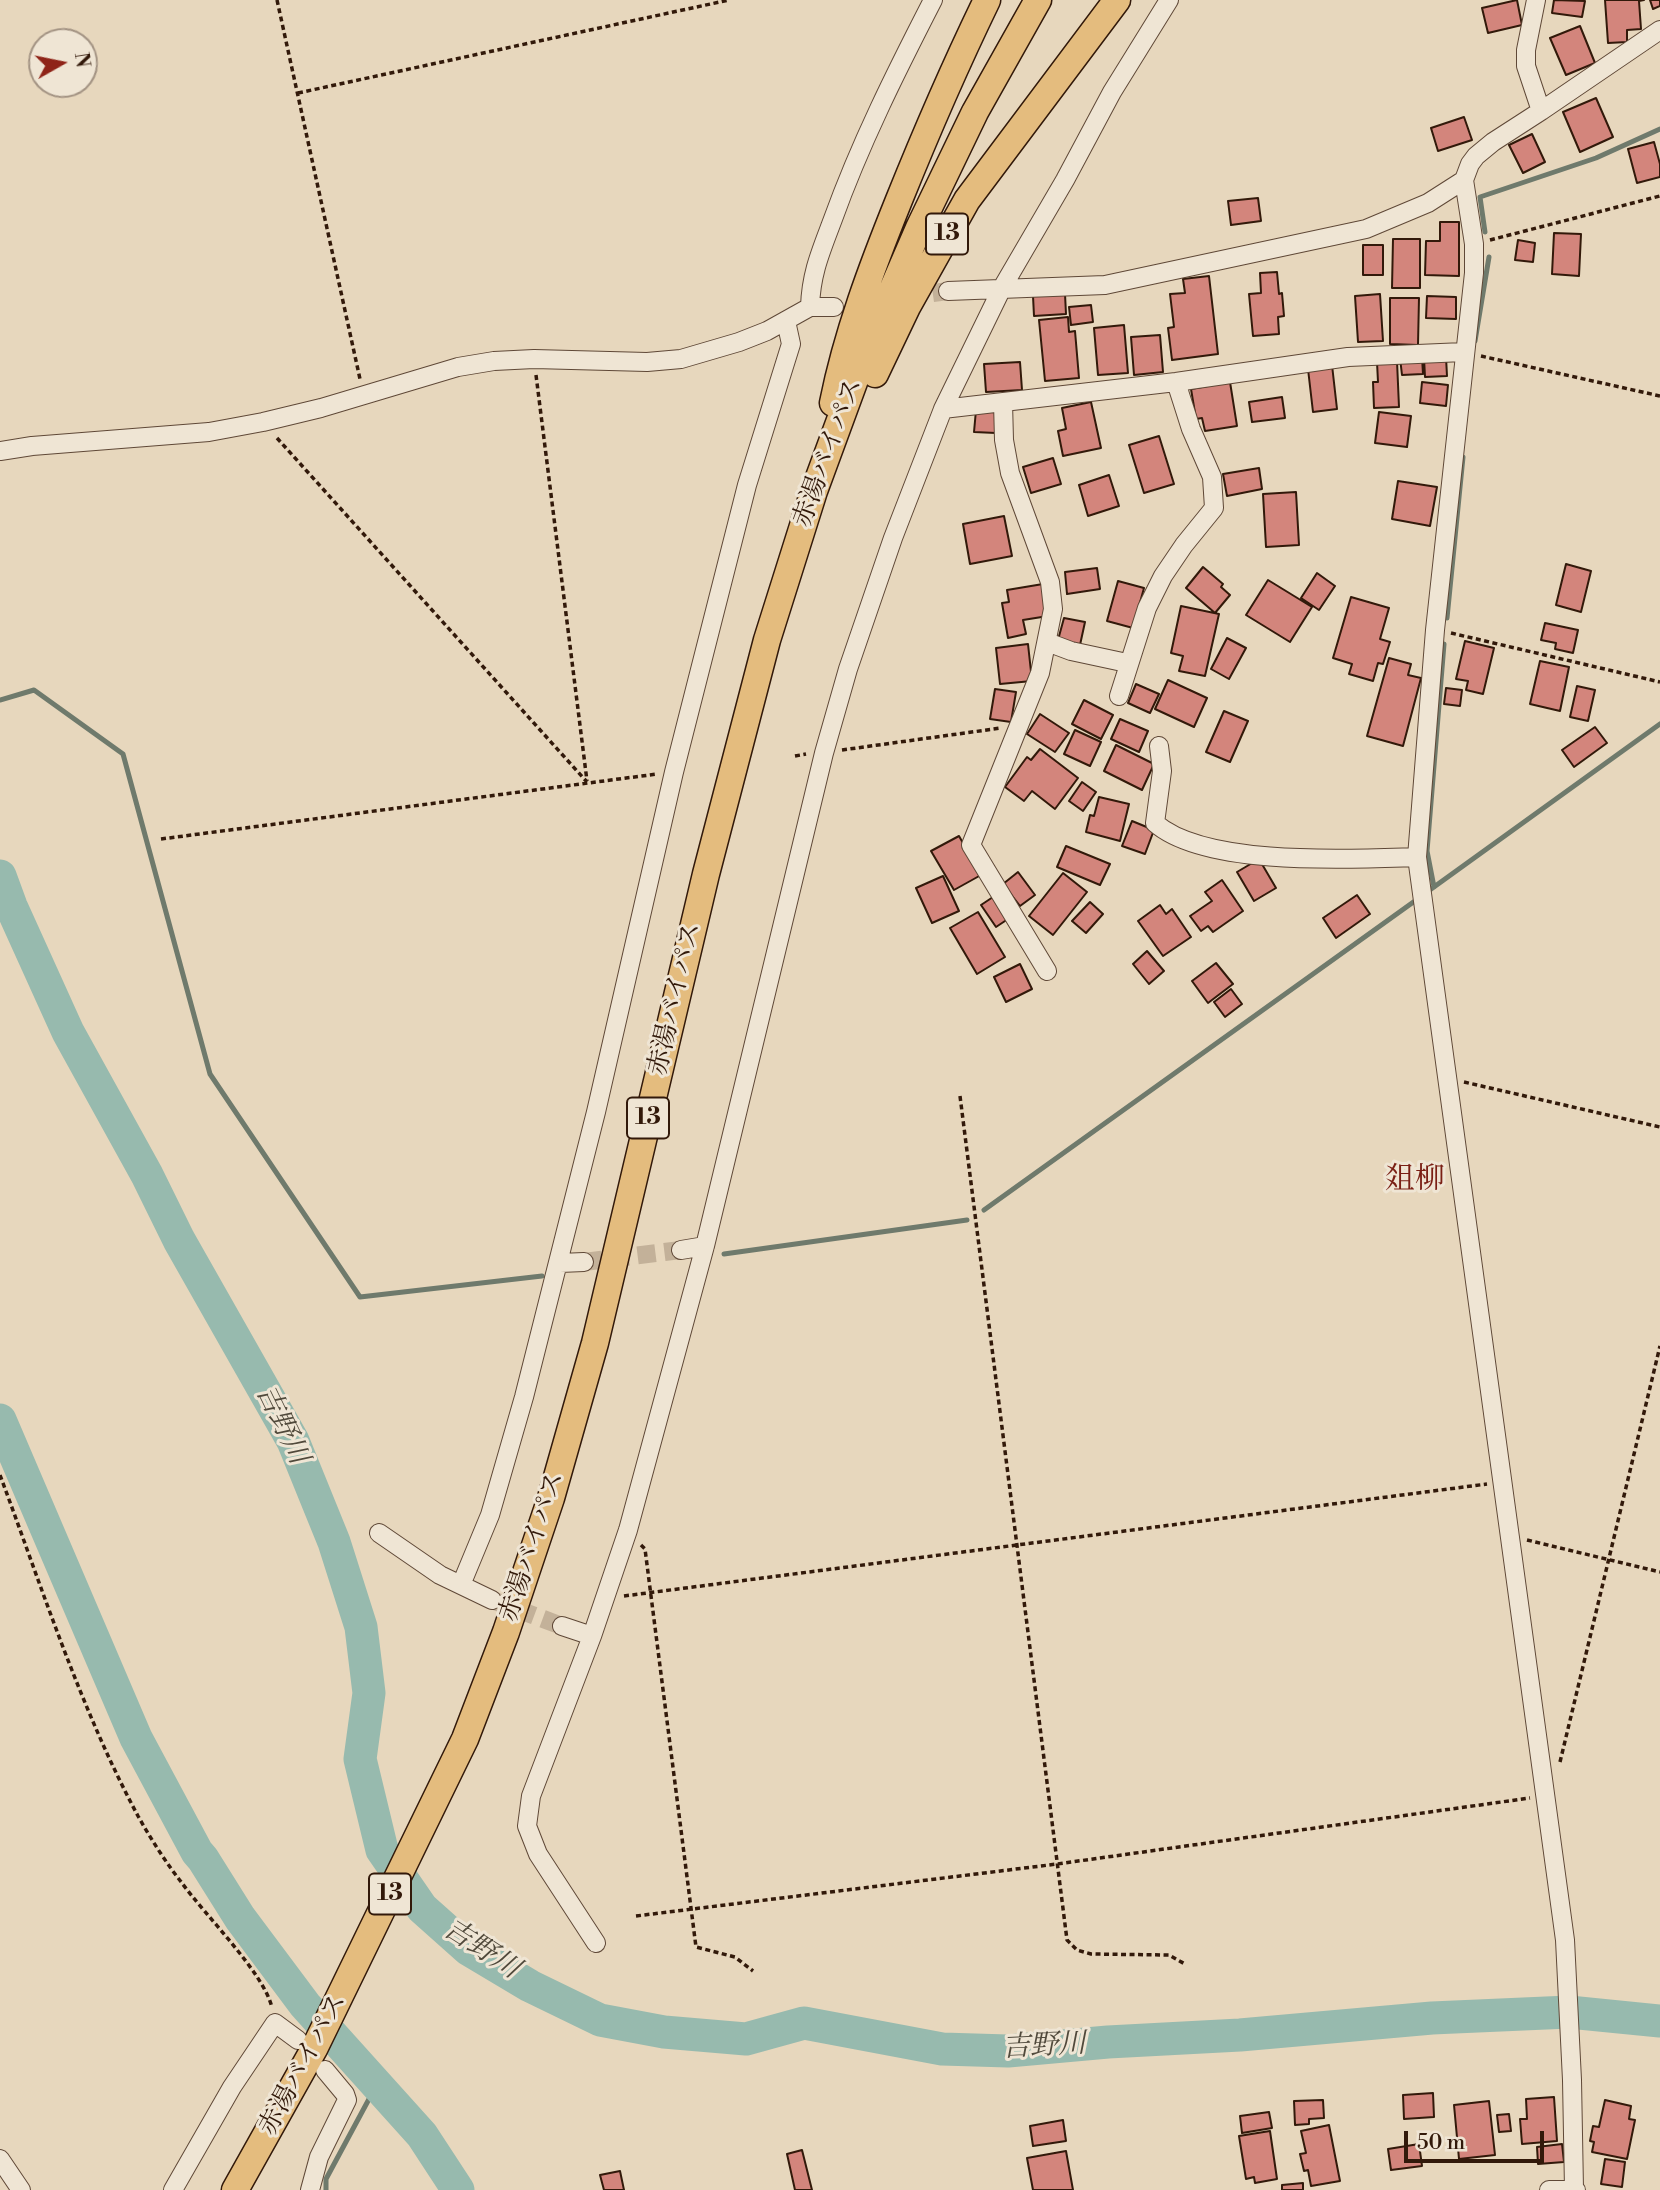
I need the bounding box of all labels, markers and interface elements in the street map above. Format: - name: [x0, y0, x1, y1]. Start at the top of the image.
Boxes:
- north arrow: [28, 28, 98, 98]
- text: N: [69, 51, 95, 69]
- road number: 13: [926, 214, 968, 255]
- street label: 赤湯バイパス: [788, 374, 870, 532]
- street label: 赤湯バイパス: [643, 919, 709, 1079]
- road number: 13: [627, 1098, 669, 1138]
- district label: 爼柳: [1385, 1163, 1445, 1199]
- water label: 吉野川: [247, 1380, 315, 1470]
- street label: 赤湯バイパス: [494, 1468, 572, 1626]
- road number: 13: [369, 1873, 411, 1914]
- water label: 吉野川: [437, 1913, 525, 1987]
- street label: 赤湯バイパス: [254, 1989, 354, 2141]
- water label: 吉野川: [1001, 2028, 1087, 2066]
- scale bar: [1408, 2116, 1548, 2160]
- text: 50 m: [1417, 2130, 1465, 2156]

